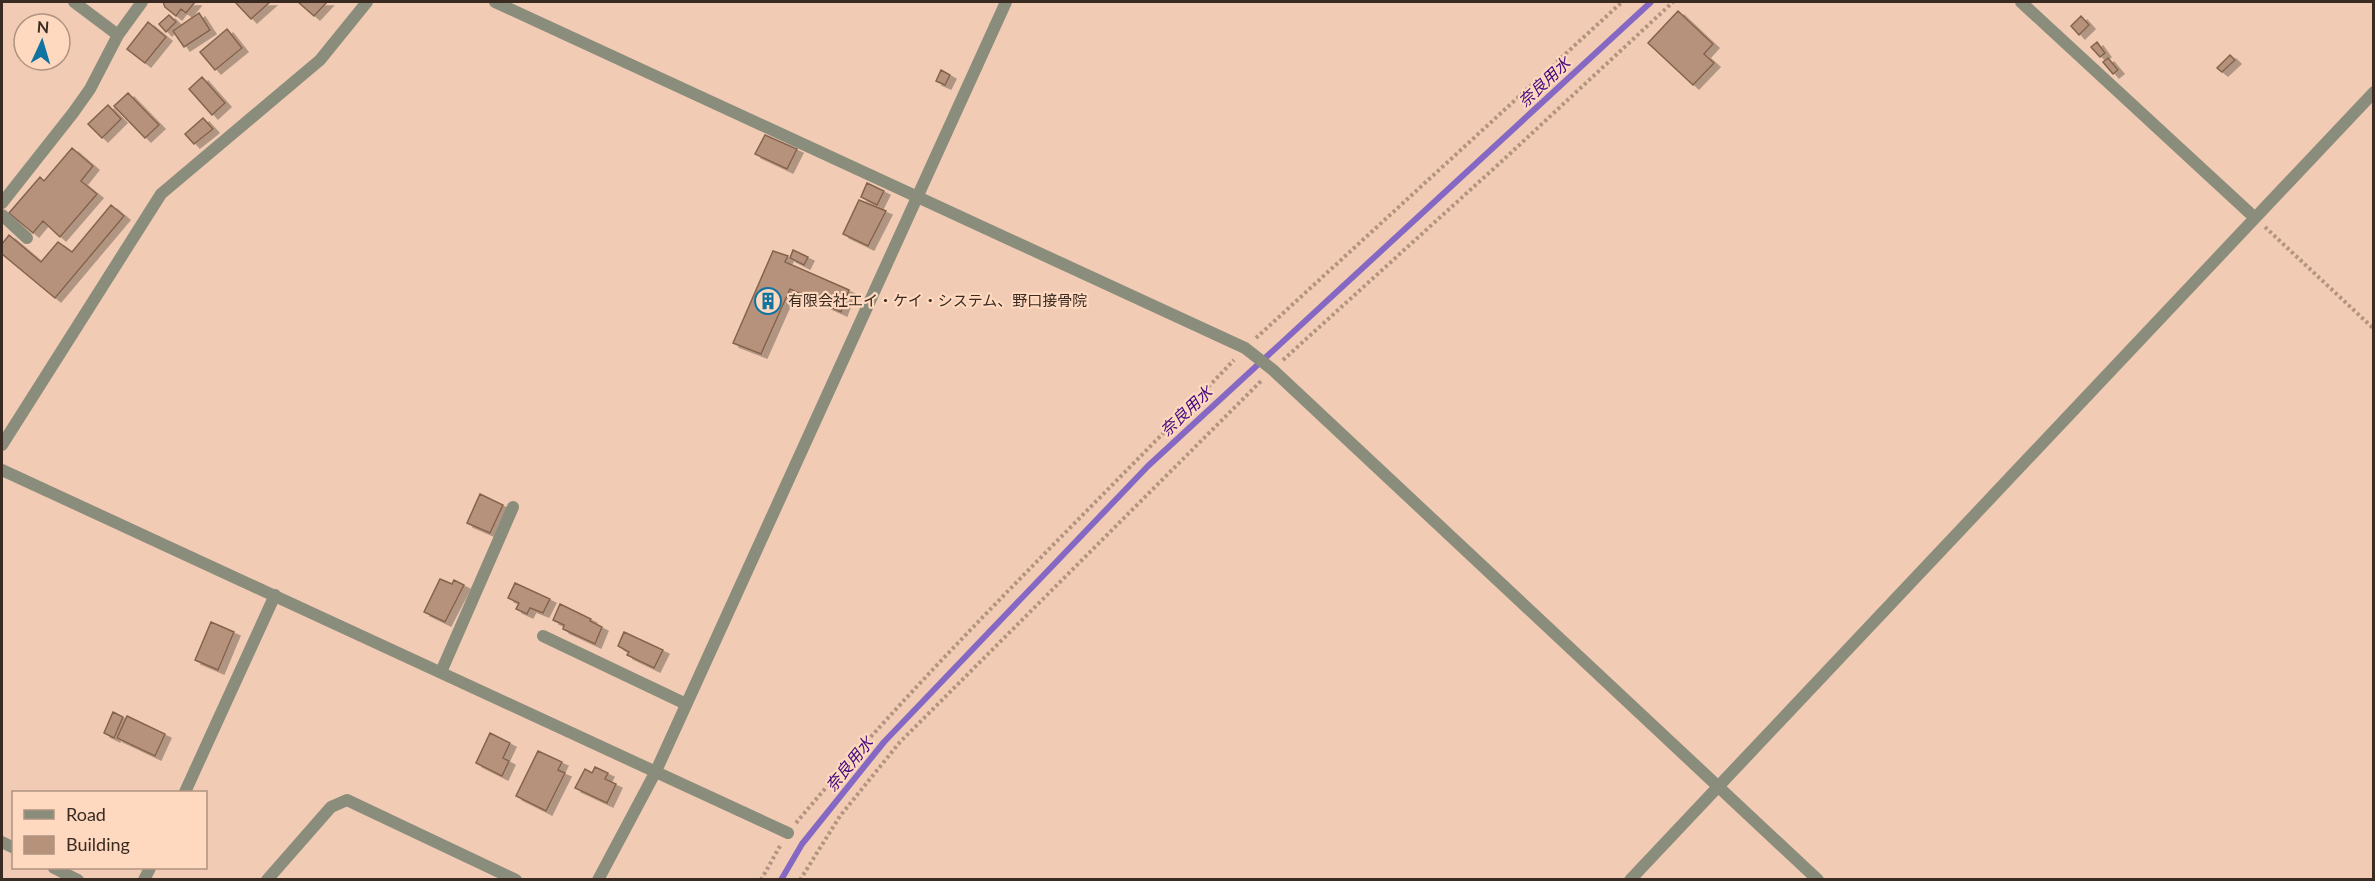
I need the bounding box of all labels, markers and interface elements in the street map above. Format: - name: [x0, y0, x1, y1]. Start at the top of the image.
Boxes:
- north arrow: [12, 12, 72, 72]
- text: N: [36, 17, 50, 36]
- water label: 奈良用水: [1514, 52, 1575, 110]
- building icon: 有限会社エイ・ケイ・システム、野口接骨院: [753, 286, 783, 316]
- place label: 有限会社エイ・ケイ・システム、野口接骨院: [788, 291, 1087, 309]
- water label: 奈良用水: [1156, 381, 1217, 439]
- water label: 奈良用水: [821, 731, 877, 795]
- legend: [12, 791, 207, 869]
- text: Road: [66, 803, 106, 825]
- text: Building: [66, 833, 130, 855]

